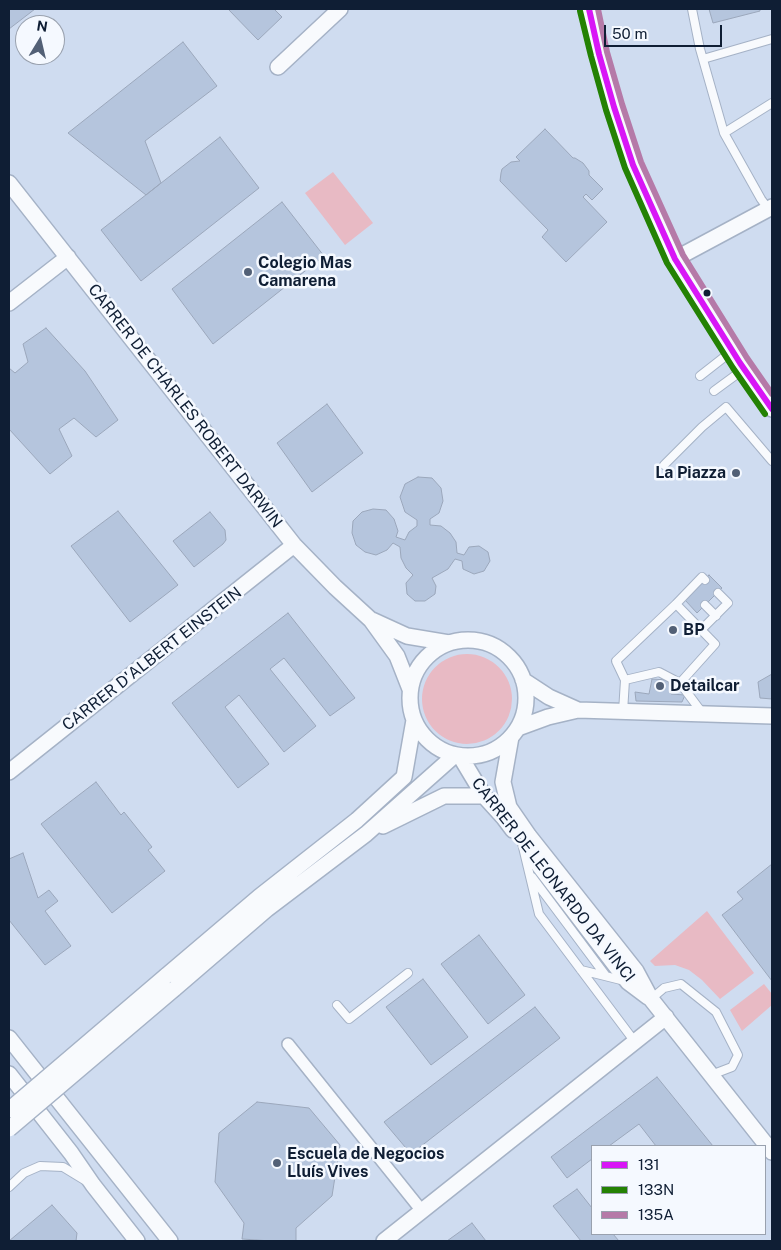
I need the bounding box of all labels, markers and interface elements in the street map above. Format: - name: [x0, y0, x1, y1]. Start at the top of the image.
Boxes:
- north arrow: [15, 15, 65, 65]
- scale bar: [606, 15, 724, 47]
- text: N: [36, 17, 49, 35]
- text: 50 m: [612, 25, 647, 42]
- place label: Colegio Mas Camarena: [258, 253, 352, 291]
- marker: Colegio Mas Camarena: [242, 266, 254, 278]
- street label: CARRER DE CHARLES ROBERT DARWIN: [84, 280, 286, 532]
- unlabelled marker: [702, 288, 712, 298]
- place label: La Piazza: [655, 463, 726, 483]
- marker: La Piazza: [730, 467, 742, 479]
- street label: CARRER D'ALBERT EINSTEIN: [58, 583, 246, 735]
- place label: BP: [683, 620, 705, 640]
- marker: BP: [667, 624, 679, 636]
- place label: Detailcar: [670, 676, 740, 696]
- marker: Detailcar: [654, 680, 666, 692]
- street label: CARRER DE LEONARDO DA VINCI: [467, 774, 639, 986]
- place label: Escuela de Negocios Lluís Vives: [287, 1144, 444, 1182]
- legend: [591, 1145, 766, 1235]
- text: 131: [638, 1156, 660, 1173]
- marker: Escuela de Negocios Lluís Vives: [271, 1157, 283, 1169]
- text: 133N: [638, 1181, 674, 1198]
- text: 135A: [638, 1206, 674, 1223]

